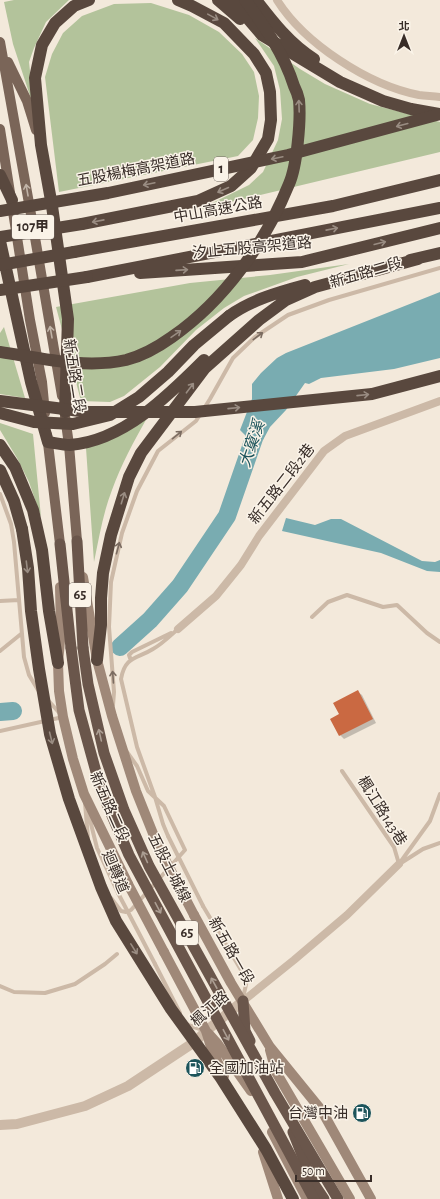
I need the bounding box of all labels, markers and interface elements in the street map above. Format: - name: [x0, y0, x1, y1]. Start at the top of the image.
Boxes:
- one-way arrow: [207, 14, 219, 22]
- north arrow: [384, 16, 424, 56]
- text: 北: [399, 21, 410, 32]
- one-way arrow: [295, 100, 302, 113]
- one-way arrow: [396, 121, 409, 129]
- street label: 五股楊梅高架道路: [75, 150, 196, 189]
- one-way arrow: [270, 154, 283, 162]
- road number: 1: [214, 157, 228, 181]
- one-way arrow: [143, 181, 156, 189]
- one-way arrow: [23, 184, 31, 197]
- one-way arrow: [218, 186, 230, 194]
- street label: 中山高速公路: [172, 193, 264, 225]
- road number: 107甲: [12, 215, 54, 239]
- one-way arrow: [91, 217, 104, 225]
- one-way arrow: [325, 225, 338, 233]
- street label: 汐止五股高架道路: [191, 234, 312, 261]
- one-way arrow: [373, 238, 386, 246]
- street label: 新五路二段: [328, 254, 404, 291]
- one-way arrow: [175, 267, 188, 274]
- one-way arrow: [47, 326, 55, 339]
- one-way arrow: [170, 330, 181, 338]
- one-way arrow: [252, 331, 263, 340]
- street label: 新五路二段: [61, 338, 88, 414]
- one-way arrow: [186, 383, 194, 394]
- one-way arrow: [356, 391, 369, 399]
- one-way arrow: [227, 405, 240, 412]
- water label: 大窠溪: [236, 416, 268, 469]
- one-way arrow: [172, 431, 183, 440]
- street label: 新五路二段2巷: [245, 441, 318, 527]
- one-way arrow: [120, 492, 127, 505]
- one-way arrow: [115, 542, 122, 555]
- one-way arrow: [23, 560, 31, 573]
- road number: 65: [69, 583, 91, 607]
- one-way arrow: [109, 671, 117, 684]
- one-way arrow: [96, 729, 103, 742]
- one-way arrow: [48, 731, 56, 744]
- street label: 新五路二段: [87, 769, 132, 844]
- street label: 楓江路143巷: [355, 773, 410, 848]
- street label: 五股土城線: [145, 831, 194, 905]
- street label: 迴轉道: [99, 848, 133, 896]
- one-way arrow: [141, 851, 148, 863]
- one-way arrow: [155, 902, 162, 914]
- street label: 新五路一段: [206, 914, 257, 987]
- road number: 65: [176, 921, 198, 945]
- one-way arrow: [130, 943, 138, 954]
- one-way arrow: [210, 977, 218, 989]
- street label: 楓江路: [187, 988, 232, 1029]
- one-way arrow: [223, 1029, 230, 1041]
- fuel station icon: 全國加油站: [184, 1057, 206, 1079]
- place label: 全國加油站: [209, 1060, 284, 1076]
- fuel station icon: 台灣中油: [351, 1102, 373, 1124]
- place label: 台灣中油: [288, 1105, 348, 1121]
- scale bar: [296, 1157, 371, 1183]
- text: 50 m: [302, 1165, 325, 1177]

